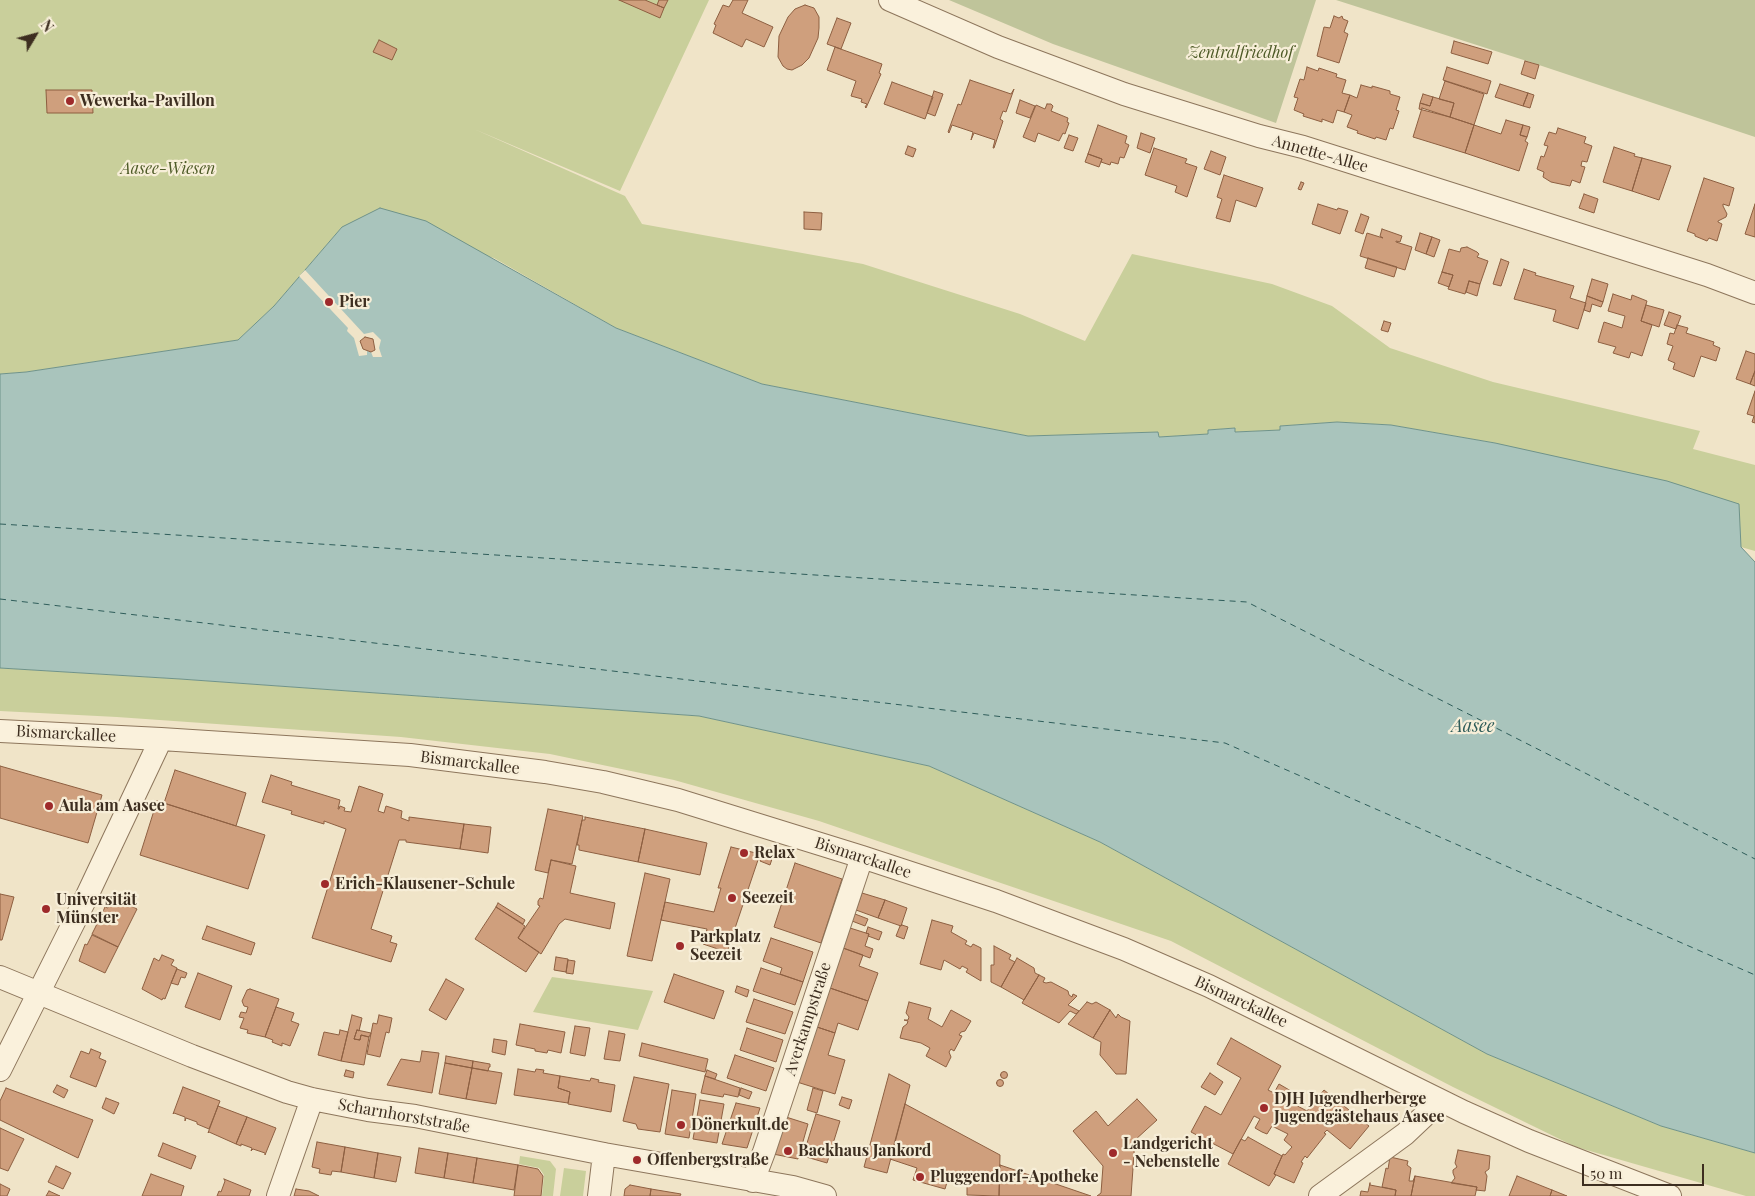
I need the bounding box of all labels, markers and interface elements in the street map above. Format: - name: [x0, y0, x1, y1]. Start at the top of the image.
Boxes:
- north arrow: [10, 10, 60, 60]
- text: N: [37, 16, 58, 35]
- park label: Zentralfriedhof: [1189, 43, 1293, 63]
- place label: Wewerka-Pavillon: [80, 91, 215, 111]
- marker: Wewerka-Pavillon: [64, 95, 76, 107]
- street label: Annette-Allee: [1270, 131, 1370, 177]
- park label: Aasee-Wiesen: [121, 159, 215, 179]
- place label: Pier: [339, 292, 370, 312]
- marker: Pier: [323, 296, 335, 308]
- water label: Aasee: [1451, 715, 1495, 737]
- street label: Bismarckallee: [15, 722, 117, 746]
- street label: Bismarckallee: [419, 747, 521, 779]
- place label: Aula am Aasee: [59, 796, 165, 816]
- marker: Aula am Aasee: [43, 800, 55, 812]
- street label: Bismarckallee: [812, 833, 914, 883]
- place label: Relax: [754, 843, 795, 863]
- marker: Relax: [738, 847, 750, 859]
- place label: Erich-Klausener-Schule: [335, 874, 515, 894]
- marker: Erich-Klausener-Schule: [319, 878, 331, 890]
- place label: Seezeit: [742, 888, 794, 908]
- place label: Universität Münster: [56, 890, 137, 928]
- marker: Seezeit: [726, 892, 738, 904]
- marker: Universität Münster: [40, 903, 52, 915]
- place label: Parkplatz Seezeit: [690, 927, 761, 965]
- marker: Parkplatz Seezeit: [674, 940, 686, 952]
- street label: Averkampstraße: [781, 960, 835, 1078]
- street label: Bismarckallee: [1192, 972, 1290, 1032]
- place label: DJH Jugendherberge Jugendgästehaus Aasee: [1274, 1089, 1445, 1127]
- street label: Scharnhorststraße: [336, 1095, 472, 1137]
- marker: DJH Jugendherberge Jugendgästehaus Aasee: [1258, 1102, 1270, 1114]
- place label: Dönerkult.de: [691, 1115, 789, 1135]
- marker: Dönerkult.de: [675, 1119, 687, 1131]
- place label: Landgericht - Nebenstelle: [1123, 1134, 1220, 1172]
- place label: Backhaus Jankord: [798, 1141, 931, 1161]
- marker: Backhaus Jankord: [782, 1145, 794, 1157]
- marker: Landgericht - Nebenstelle: [1107, 1147, 1119, 1159]
- place label: Offenbergstraße: [647, 1150, 769, 1170]
- marker: Offenbergstraße: [631, 1154, 643, 1166]
- scale bar: [1585, 1154, 1708, 1186]
- text: 50 m: [1590, 1163, 1622, 1183]
- place label: Pluggendorf-Apotheke: [930, 1167, 1099, 1187]
- marker: Pluggendorf-Apotheke: [914, 1171, 926, 1183]

